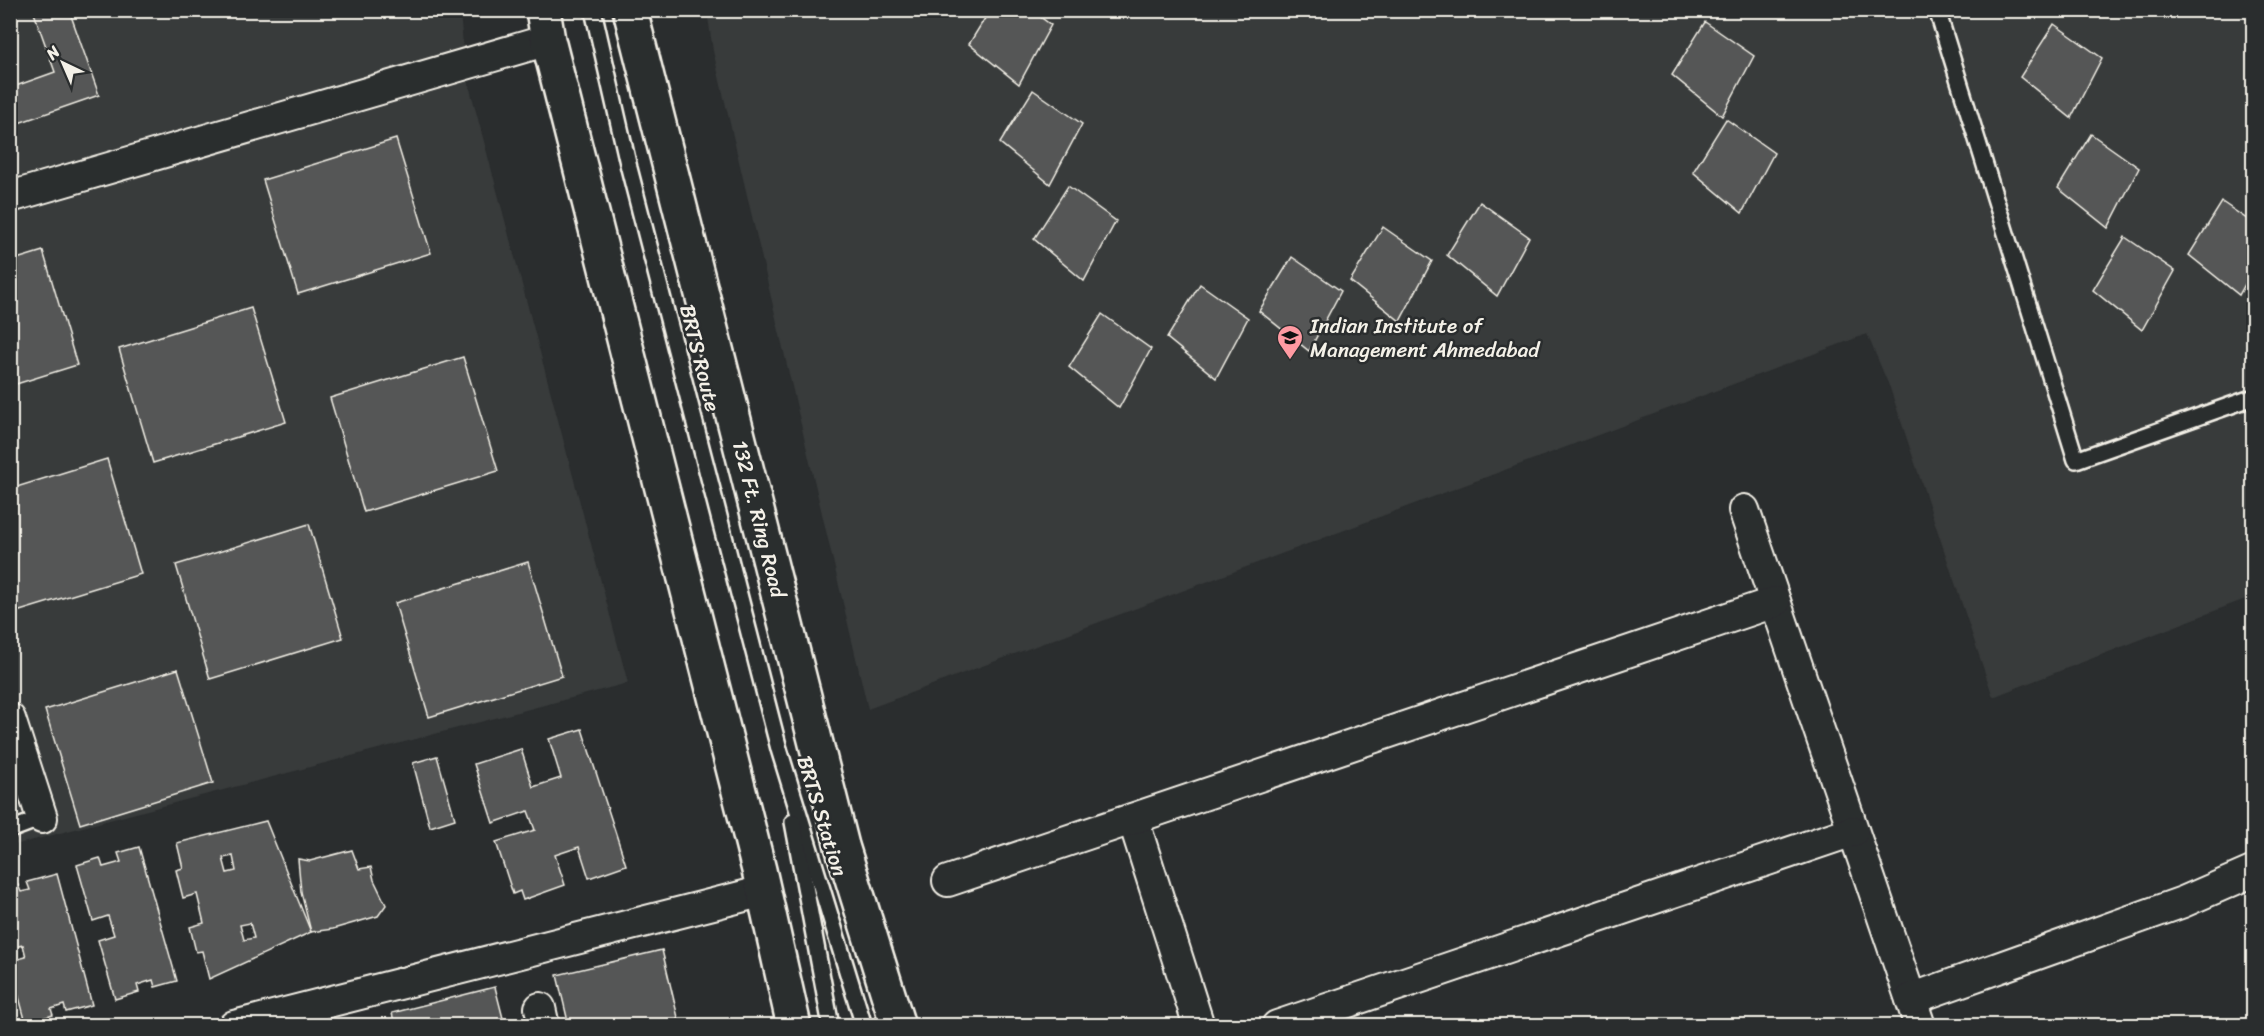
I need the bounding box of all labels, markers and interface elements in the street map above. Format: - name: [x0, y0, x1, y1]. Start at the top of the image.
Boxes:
- north arrow: [33, 33, 93, 93]
- text: N: [38, 38, 68, 68]
- street label: BRTS Route: [668, 300, 732, 416]
- place label: Indian Institute of Management Ahmedabad: [1309, 307, 1541, 369]
- school or university icon: Indian Institute of Management Ahmedabad: [1275, 323, 1305, 361]
- street label: 132 Ft. Ring Road: [721, 436, 798, 604]
- street label: BRTS Station: [786, 751, 858, 881]

